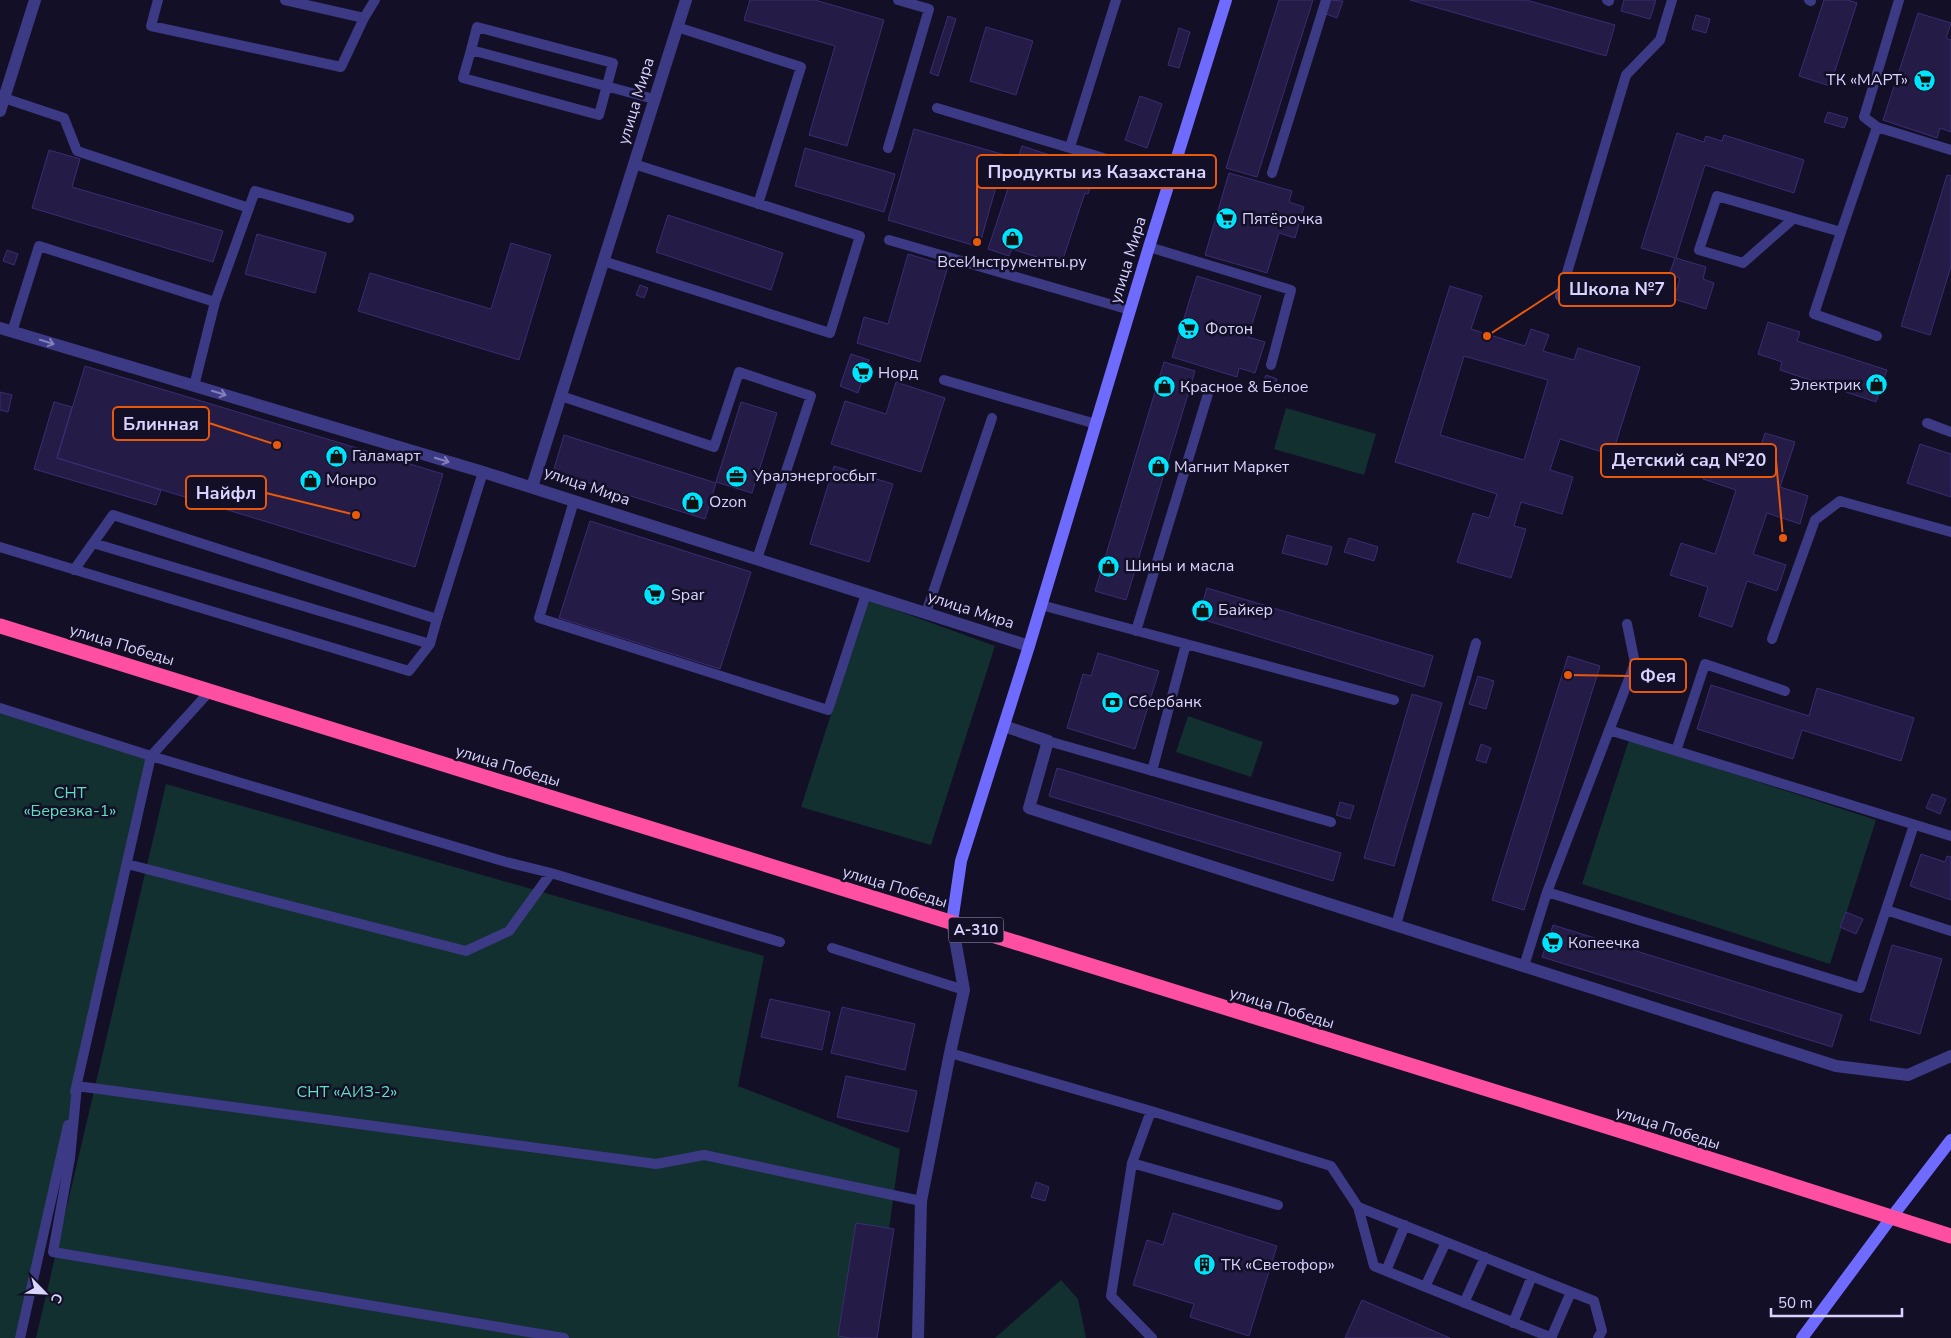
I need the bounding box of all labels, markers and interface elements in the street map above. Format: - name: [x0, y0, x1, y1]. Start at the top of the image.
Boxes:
- street label: улица Мира: [612, 55, 660, 147]
- supermarket icon: ТК «МАРТ»: [1912, 68, 1936, 92]
- place label: ТК «МАРТ»: [1826, 69, 1908, 91]
- callout: Продукты из Казахстана: [977, 155, 1216, 188]
- text: Продукты из Казахстана: [988, 160, 1206, 184]
- supermarket icon: Пятёрочка: [1214, 207, 1238, 231]
- place label: Пятёрочка: [1242, 208, 1323, 230]
- street label: улица Мира: [1104, 214, 1152, 306]
- shop icon: ВсеИнструменты.ру: [1000, 226, 1024, 250]
- place label: ВсеИнструменты.ру: [937, 251, 1087, 273]
- callout: Школа №7: [1559, 273, 1675, 306]
- text: Школа №7: [1569, 277, 1665, 301]
- supermarket icon: Фотон: [1177, 317, 1201, 341]
- place label: Фотон: [1205, 318, 1253, 340]
- one-way arrow: [38, 337, 54, 347]
- supermarket icon: Норд: [850, 361, 874, 385]
- place label: Норд: [878, 362, 919, 384]
- shop icon: Электрик: [1865, 373, 1889, 397]
- place label: Электрик: [1790, 374, 1862, 396]
- shop icon: Красное & Белое: [1152, 375, 1176, 399]
- place label: Красное & Белое: [1180, 376, 1309, 398]
- one-way arrow: [211, 389, 227, 399]
- callout: Блинная: [113, 407, 209, 440]
- text: Блинная: [123, 412, 199, 436]
- shop icon: Галамарт: [324, 444, 348, 468]
- callout: Детский сад №20: [1601, 444, 1776, 477]
- place label: Галамарт: [352, 445, 422, 467]
- text: Детский сад №20: [1612, 448, 1766, 472]
- one-way arrow: [434, 455, 450, 465]
- shop icon: Магнит Маркет: [1146, 455, 1170, 479]
- place label: Магнит Маркет: [1174, 456, 1290, 478]
- street label: улица Мира: [541, 461, 633, 511]
- office icon: Уралэнергосбыт: [725, 464, 749, 488]
- place label: Уралэнергосбыт: [752, 465, 877, 487]
- shop icon: Монро: [298, 468, 322, 492]
- place label: Монро: [326, 469, 377, 491]
- callout: Найфл: [186, 476, 266, 509]
- text: Найфл: [196, 481, 256, 505]
- shop icon: Ozon: [681, 490, 705, 514]
- place label: Ozon: [709, 491, 747, 513]
- shop icon: Шины и масла: [1097, 554, 1121, 578]
- place label: Шины и масла: [1125, 555, 1234, 577]
- supermarket icon: Spar: [643, 583, 667, 607]
- place label: Spar: [671, 584, 705, 606]
- street label: улица Мира: [925, 586, 1017, 634]
- shop icon: Байкер: [1190, 598, 1214, 622]
- place label: Байкер: [1218, 599, 1273, 621]
- street label: улица Победы: [67, 619, 177, 671]
- callout: Фея: [1630, 659, 1686, 692]
- text: Фея: [1640, 664, 1676, 688]
- bank icon: Сбербанк: [1100, 690, 1124, 714]
- place label: Сбербанк: [1128, 691, 1202, 713]
- street label: улица Победы: [453, 740, 563, 792]
- park label: СНТ «Березка-1»: [24, 782, 116, 822]
- street label: улица Победы: [840, 861, 950, 913]
- road number: А-310: [948, 918, 1004, 942]
- supermarket icon: Копеечка: [1540, 931, 1564, 955]
- place label: Копеечка: [1568, 932, 1640, 954]
- street label: улица Победы: [1227, 982, 1337, 1034]
- park label: СНТ «АИЗ-2»: [297, 1081, 397, 1103]
- street label: улица Победы: [1613, 1101, 1723, 1155]
- building icon: ТК «Светофор»: [1193, 1253, 1217, 1277]
- place label: ТК «Светофор»: [1221, 1254, 1335, 1276]
- north arrow: [20, 1268, 70, 1318]
- scale bar: [1771, 1286, 1902, 1318]
- text: С: [46, 1290, 67, 1307]
- text: 50 m: [1778, 1293, 1813, 1313]

